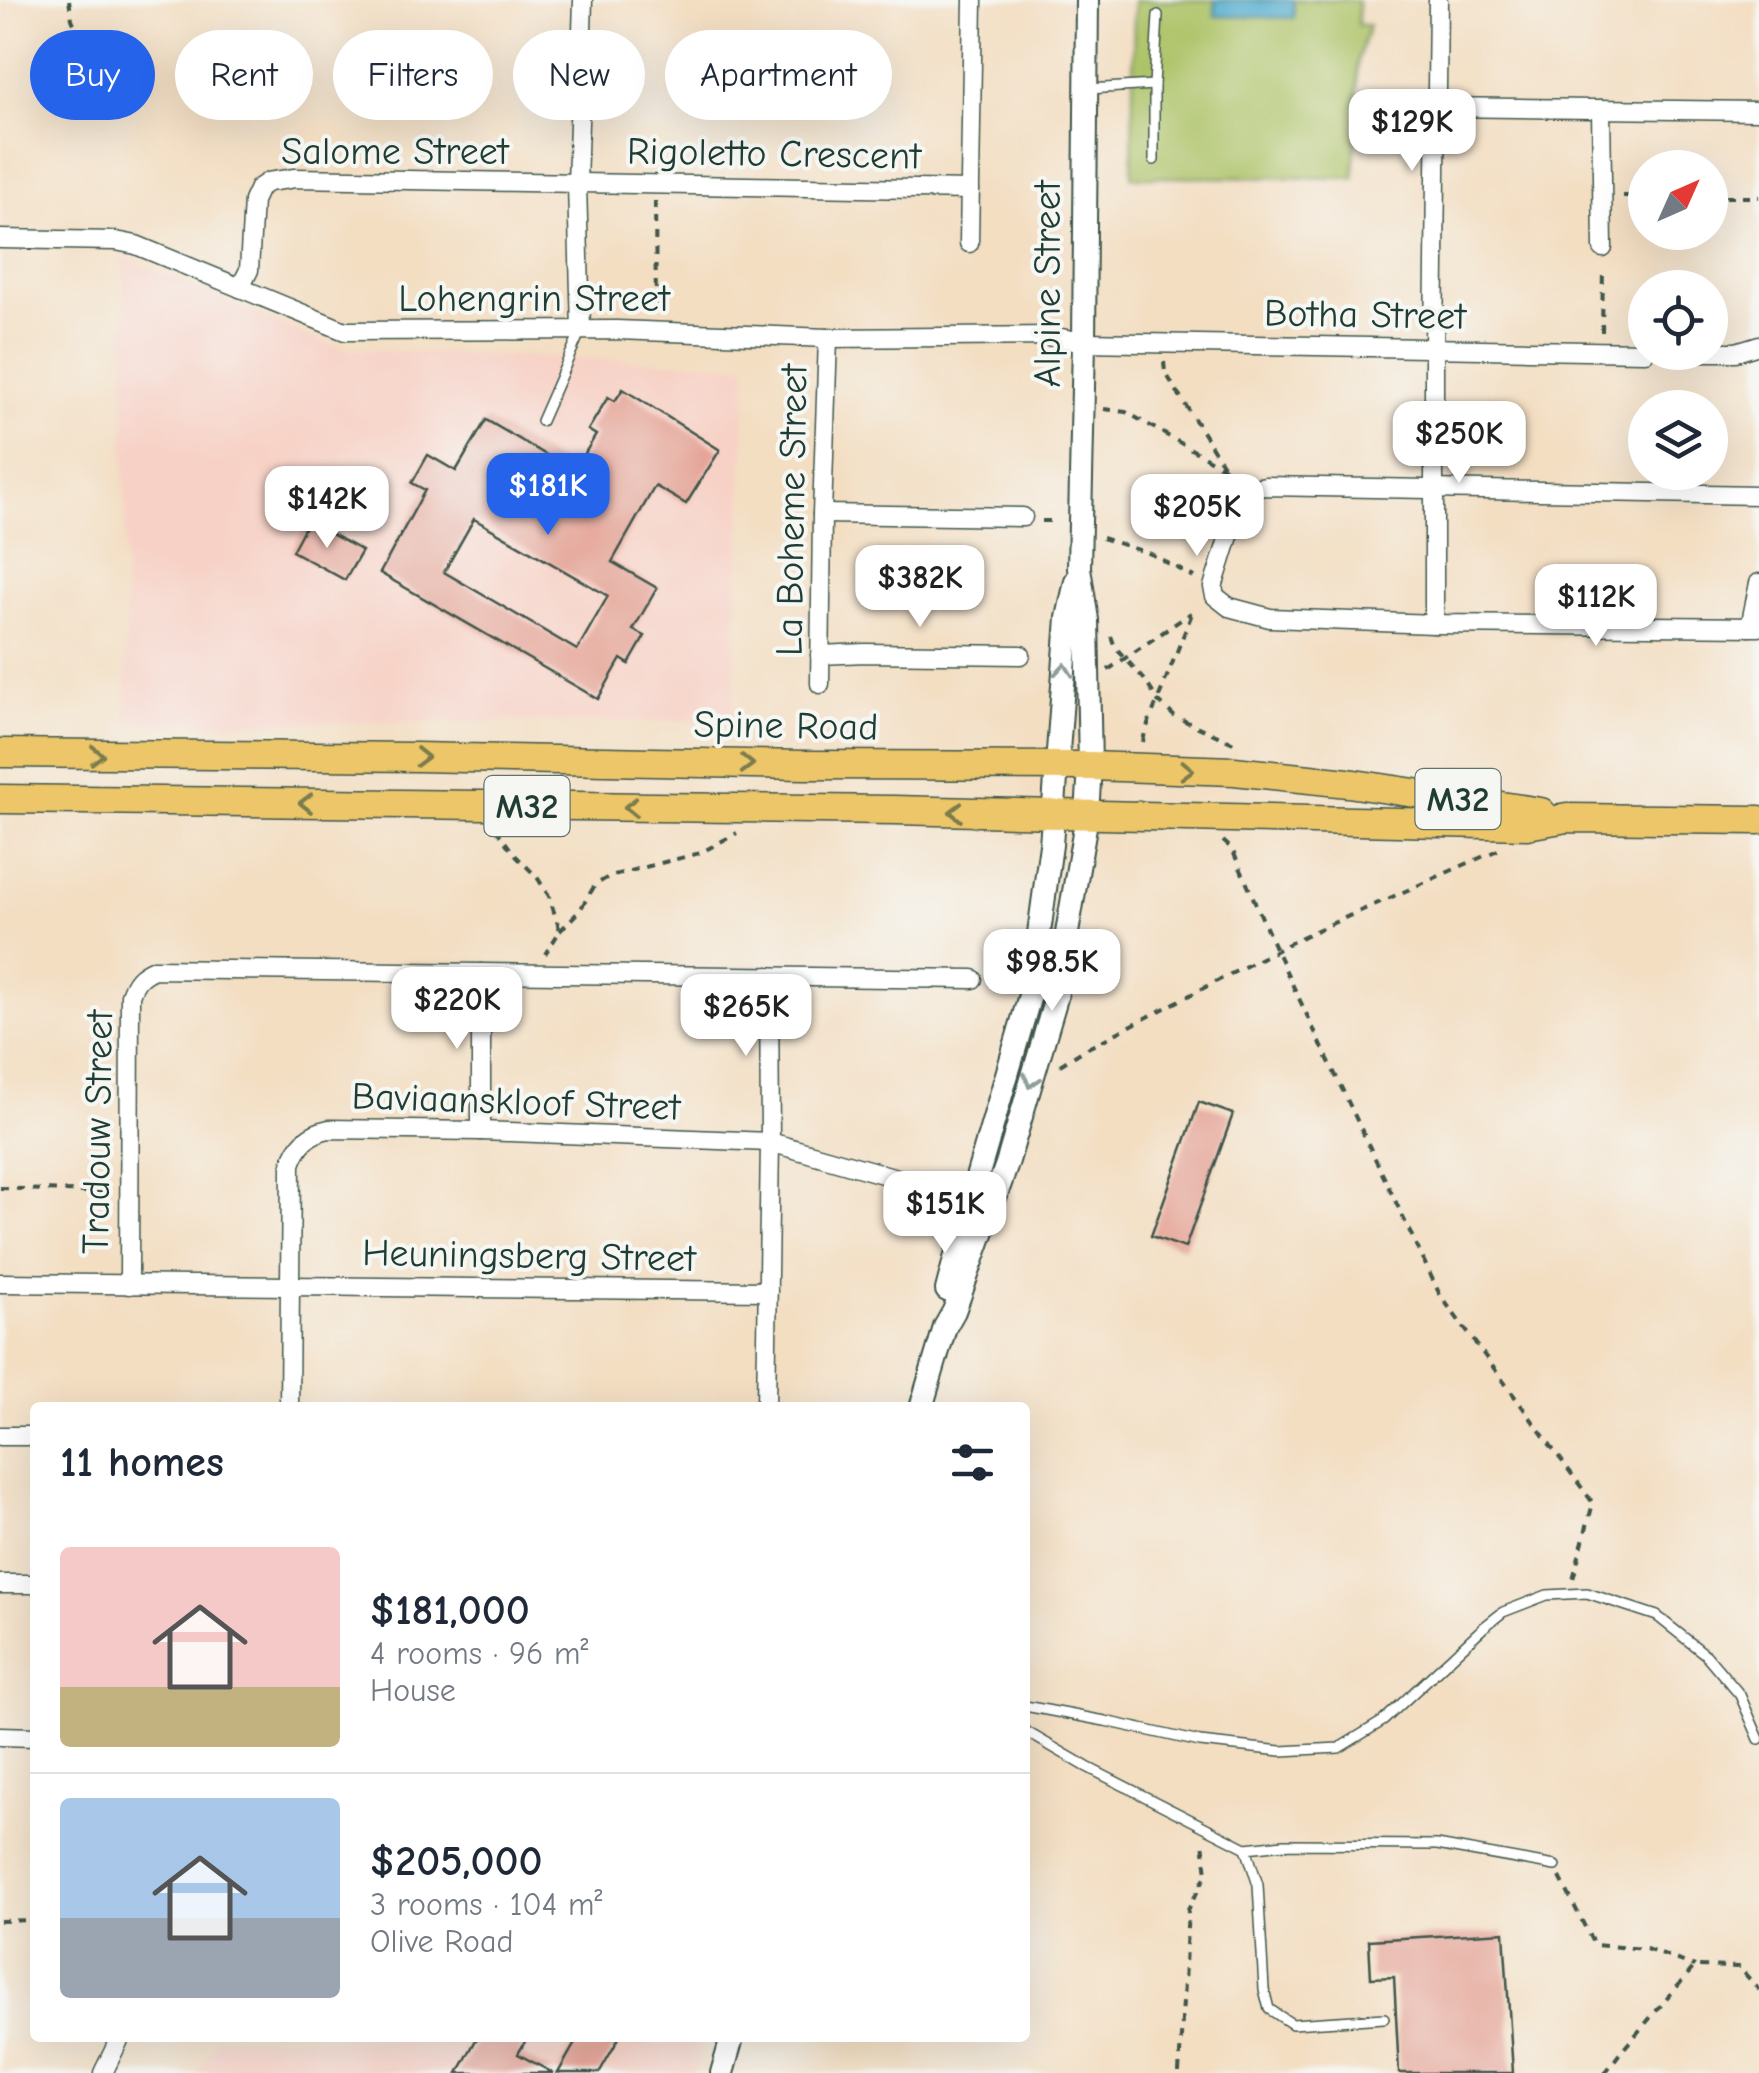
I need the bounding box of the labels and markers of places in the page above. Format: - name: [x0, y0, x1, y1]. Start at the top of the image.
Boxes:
- pin: $129K: [1342, 89, 1482, 174]
- pin: $250K: [1389, 401, 1529, 486]
- pin: $181K: [478, 453, 618, 538]
- pin: $142K: [257, 466, 397, 551]
- pin: $205K: [1127, 474, 1267, 559]
- pin: $382K: [850, 545, 990, 630]
- pin: $112K: [1526, 564, 1666, 649]
- pin: $98.5K: [971, 929, 1133, 1014]
- pin: $220K: [387, 967, 527, 1052]
- pin: $265K: [676, 974, 816, 1059]
- pin: $151K: [875, 1171, 1015, 1256]

